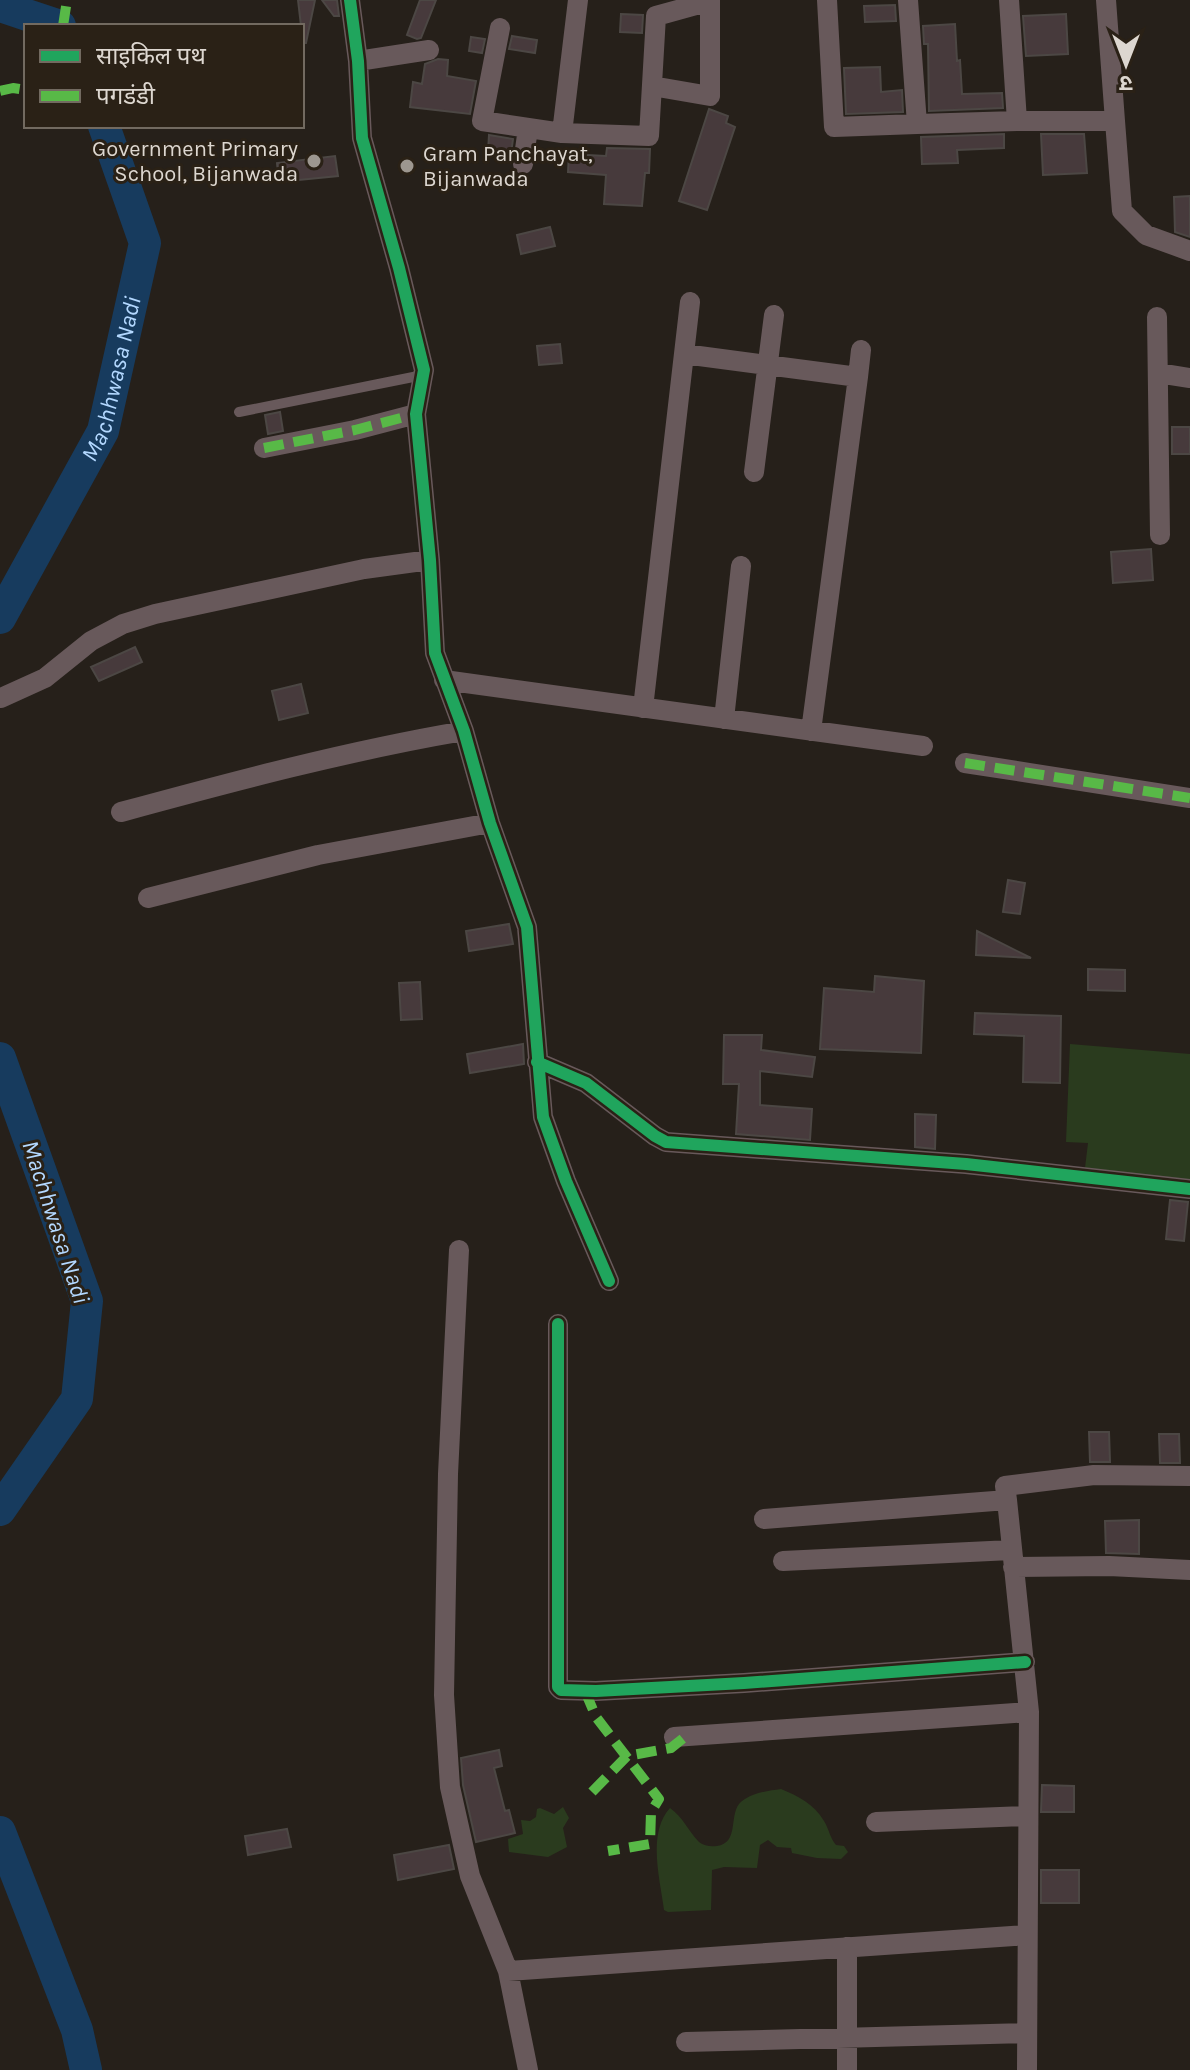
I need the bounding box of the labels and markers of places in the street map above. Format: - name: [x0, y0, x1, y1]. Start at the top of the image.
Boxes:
- place label: Government Primary School, Bijanwada: [92, 136, 298, 187]
- place label: Gram Panchayat, Bijanwada: [423, 141, 593, 192]
- marker: Government Primary School, Bijanwada: [305, 152, 323, 170]
- marker: Gram Panchayat, Bijanwada: [398, 157, 416, 175]

